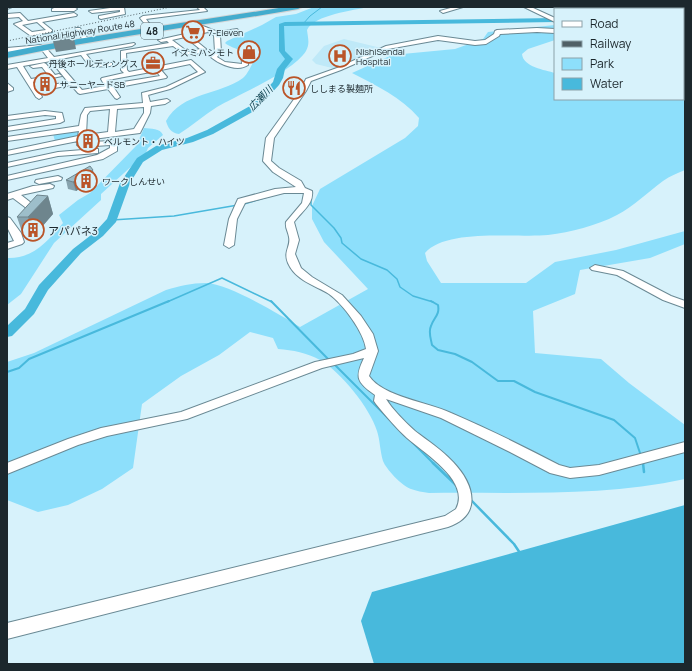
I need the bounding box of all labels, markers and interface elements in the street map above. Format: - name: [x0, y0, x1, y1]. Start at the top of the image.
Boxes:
- legend: [554, 8, 684, 100]
- text: Road: [590, 15, 618, 32]
- street label: National Highway Route 48: [24, 17, 136, 47]
- supermarket icon: 7-Eleven: [180, 19, 206, 45]
- road number: 48: [141, 23, 163, 39]
- place label: 7-Eleven: [208, 26, 243, 39]
- text: Railway: [590, 35, 632, 52]
- shop icon: イズミハシモト: [236, 39, 262, 65]
- hospital icon: NishiSendai Hospital: [327, 43, 353, 69]
- place label: NishiSendai Hospital: [356, 45, 405, 68]
- place label: イズミハシモト: [171, 46, 234, 59]
- office icon: 丹後ホールディングス: [140, 50, 166, 76]
- text: Park: [590, 55, 615, 72]
- place label: 丹後ホールディングス: [49, 57, 138, 70]
- building icon: サニーヤードSB: [32, 71, 58, 97]
- restaurant icon: ししまる製麺所: [281, 75, 307, 101]
- text: Water: [590, 75, 624, 92]
- place label: サニーヤードSB: [60, 78, 126, 91]
- water label: 広瀬川: [245, 82, 276, 114]
- place label: ししまる製麺所: [310, 82, 373, 95]
- building icon: ベルモント・ハイツ: [75, 128, 101, 154]
- place label: ベルモント・ハイツ: [104, 135, 185, 148]
- building icon: ワークしんせい: [73, 168, 99, 194]
- place label: ワークしんせい: [102, 175, 165, 188]
- building icon: アパパネ3: [20, 217, 46, 243]
- place label: アパパネ3: [48, 223, 98, 238]

